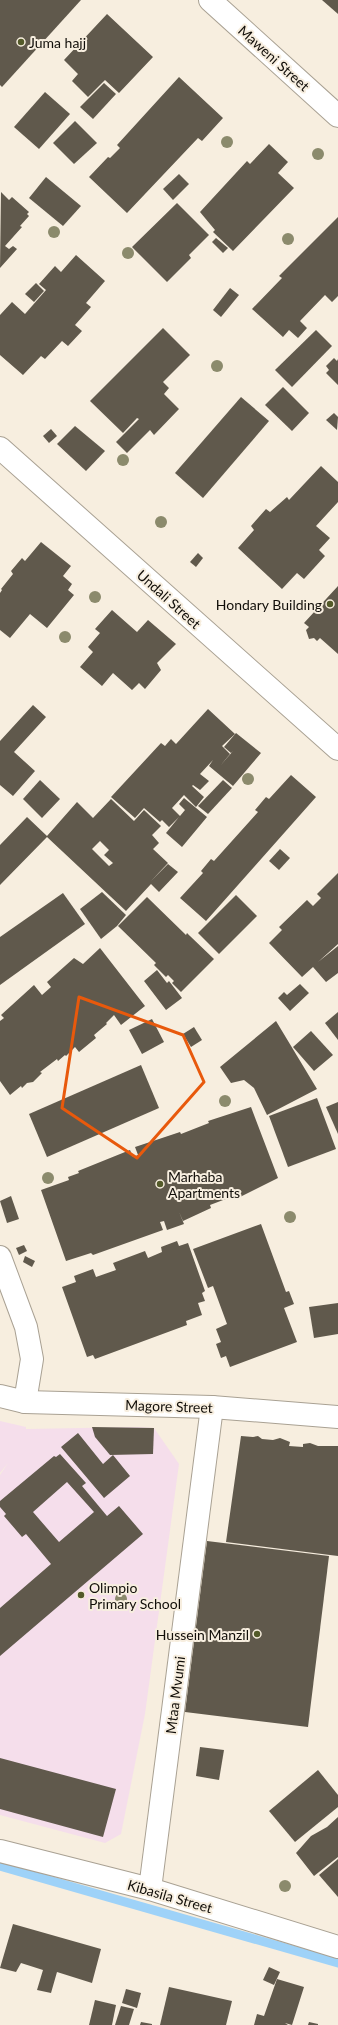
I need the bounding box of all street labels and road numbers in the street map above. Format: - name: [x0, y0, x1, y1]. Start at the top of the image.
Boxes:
- street label: Maweni Street: [235, 22, 313, 94]
- street label: Undali Street: [134, 566, 204, 632]
- street label: Magore Street: [125, 1396, 213, 1416]
- street label: Mtaa Mvumi: [162, 1655, 188, 1735]
- street label: Kibasila Street: [126, 1876, 214, 1916]

